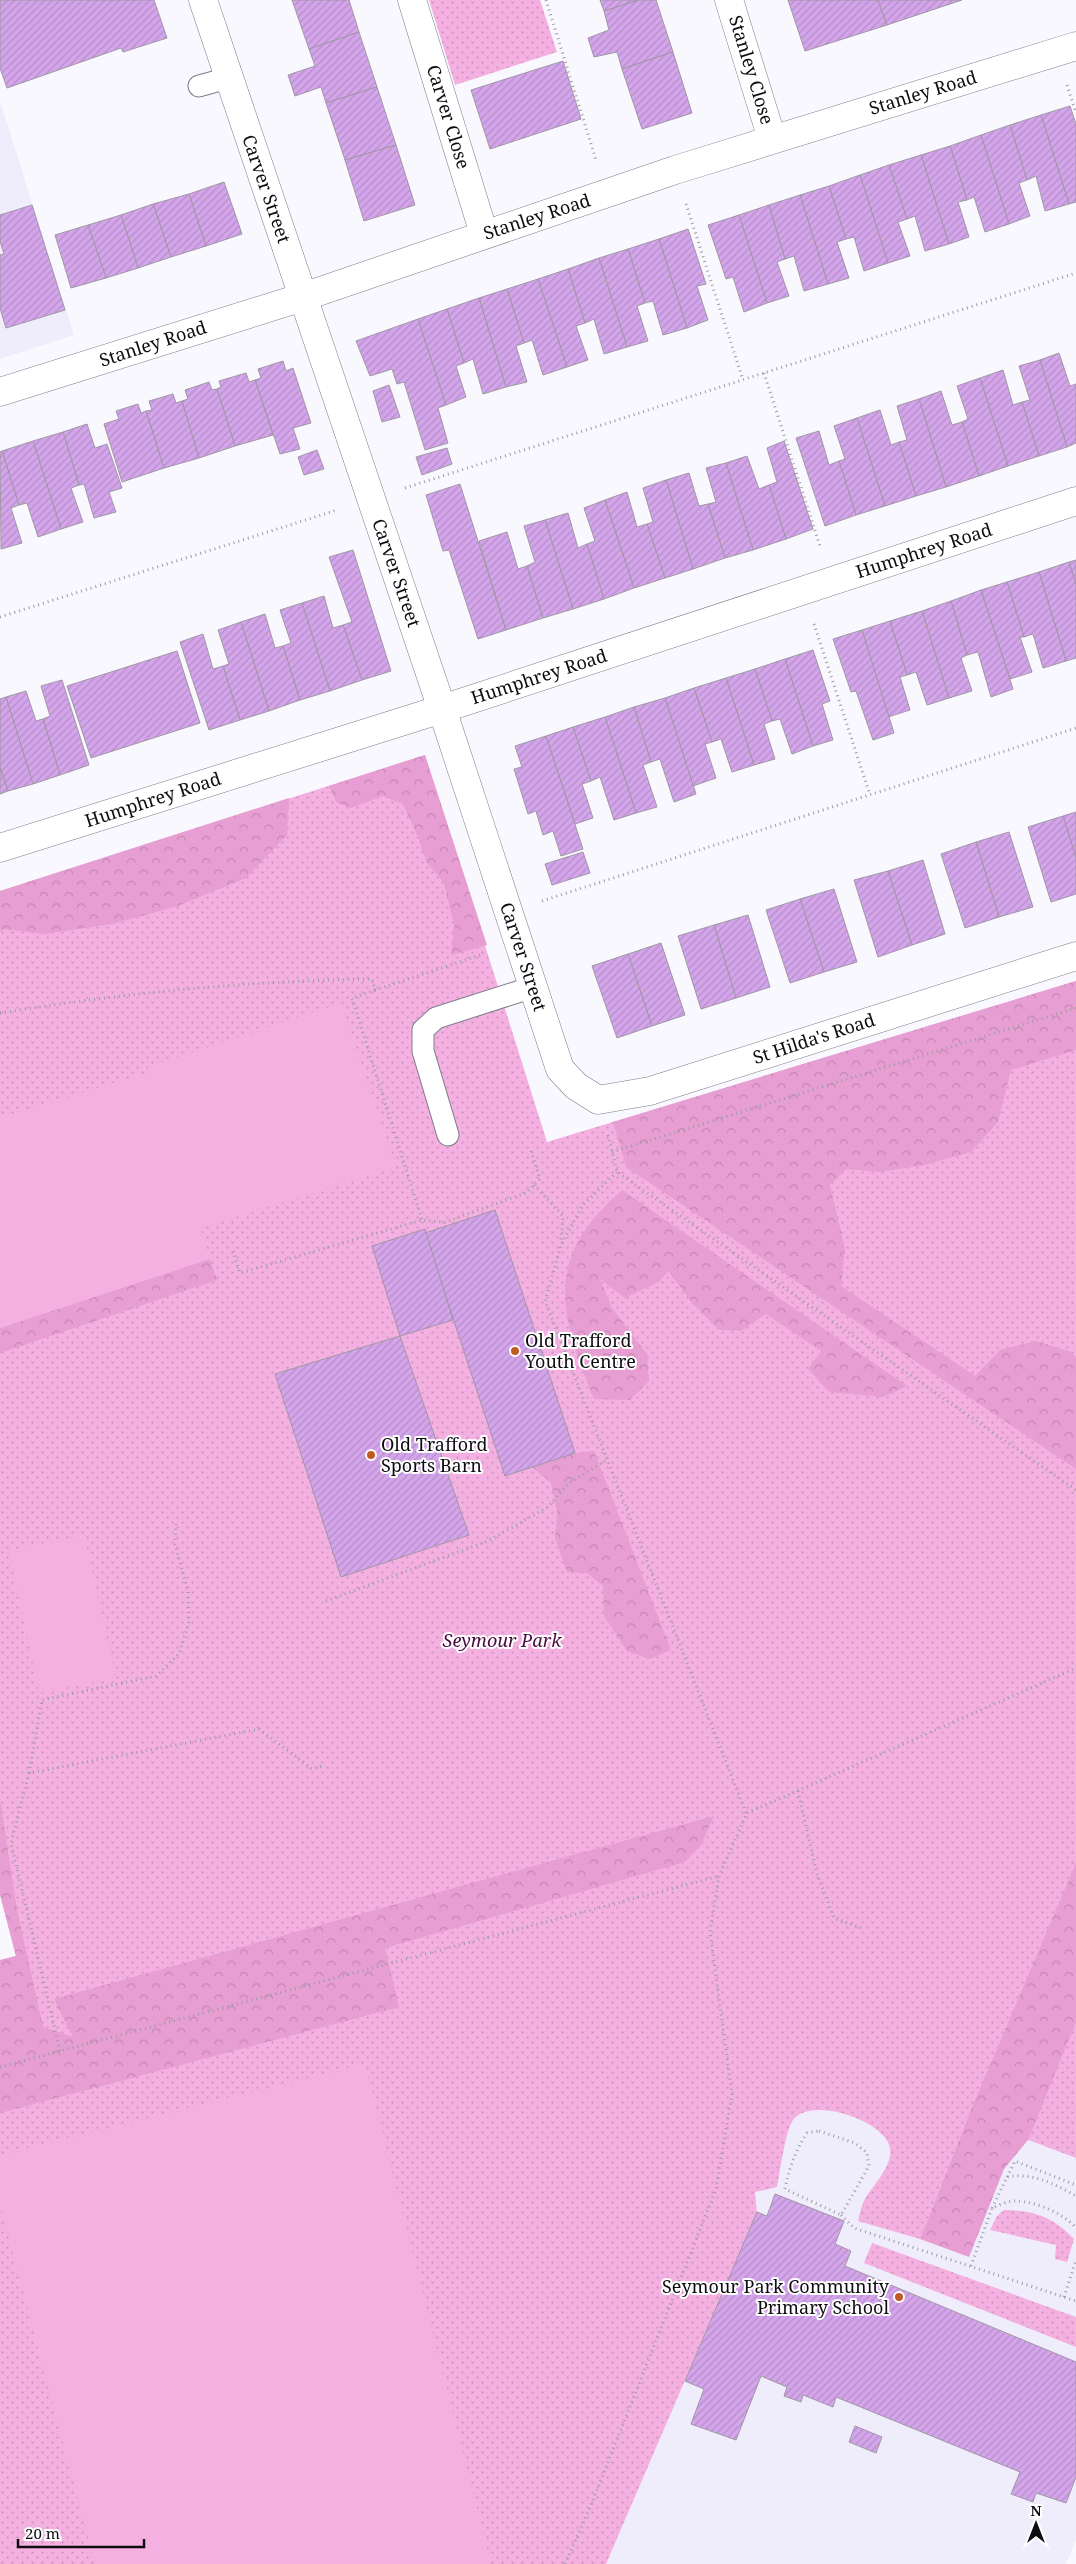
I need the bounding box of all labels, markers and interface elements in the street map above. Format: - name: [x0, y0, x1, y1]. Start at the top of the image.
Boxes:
- street label: Stanley Close: [724, 12, 780, 127]
- street label: Carver Close: [422, 62, 476, 172]
- street label: Stanley Road: [866, 64, 979, 120]
- street label: Carver Street: [237, 131, 297, 246]
- street label: Stanley Road: [480, 187, 593, 245]
- street label: Stanley Road: [96, 314, 209, 372]
- street label: Carver Street: [367, 515, 427, 630]
- street label: Humphrey Road: [853, 517, 995, 583]
- street label: Humphrey Road: [468, 643, 610, 709]
- street label: Humphrey Road: [82, 766, 224, 832]
- street label: Carver Street: [495, 899, 553, 1014]
- street label: St Hilda's Road: [750, 1007, 878, 1069]
- place label: Old Trafford Youth Centre: [524, 1328, 636, 1373]
- marker: Old Trafford Youth Centre: [509, 1345, 521, 1357]
- place label: Old Trafford Sports Barn: [381, 1432, 488, 1477]
- marker: Old Trafford Sports Barn: [365, 1449, 377, 1461]
- park label: Seymour Park: [443, 1628, 562, 1652]
- place label: Seymour Park Community Primary School: [662, 2274, 890, 2319]
- marker: Seymour Park Community Primary School: [893, 2291, 905, 2303]
- north arrow: [1011, 2499, 1061, 2549]
- text: N: [1030, 2501, 1042, 2520]
- scale bar: [18, 2516, 144, 2548]
- text: 20 m: [25, 2523, 60, 2543]

